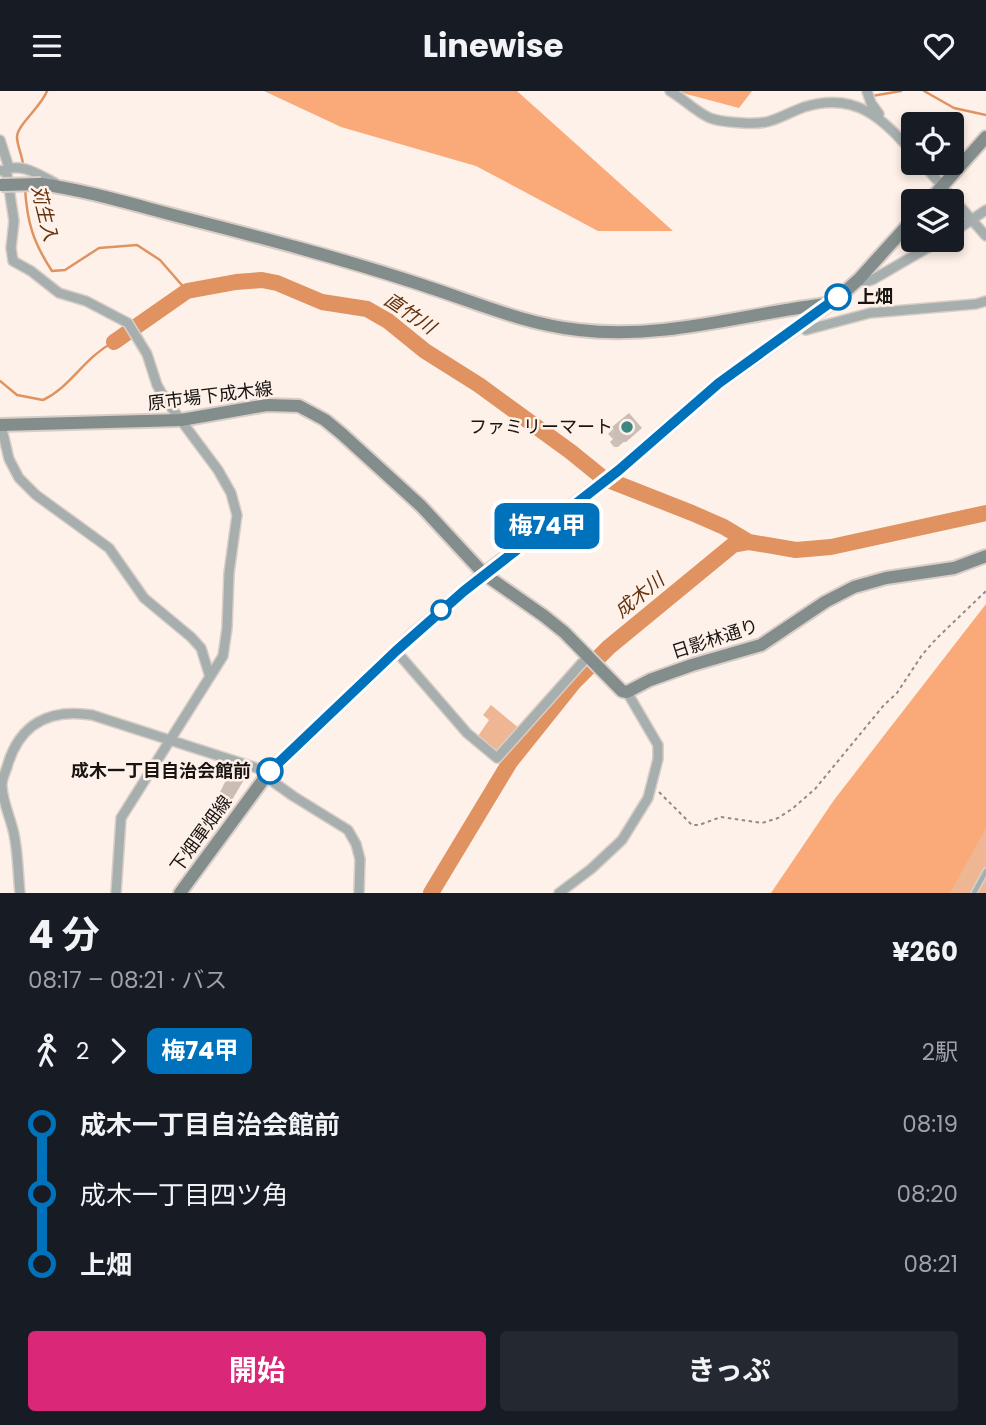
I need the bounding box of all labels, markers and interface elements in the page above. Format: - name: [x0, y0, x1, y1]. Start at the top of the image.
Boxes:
- text: Linewise: [423, 23, 563, 68]
- icon: menu: [28, 27, 66, 65]
- icon: heart: [920, 27, 958, 65]
- map controls: [901, 112, 964, 252]
- button: locate: [901, 112, 964, 175]
- water label: 苅生入: [25, 182, 65, 244]
- button: layers: [901, 189, 964, 252]
- marker: 上畑: [825, 284, 851, 310]
- place label: 上畑: [857, 284, 893, 309]
- water label: 直竹川: [379, 286, 443, 342]
- street label: 原市場下成木線: [146, 375, 274, 416]
- place label: ファミリーマート: [469, 414, 613, 439]
- marker: ファミリーマート: [619, 419, 635, 435]
- line badge: 梅74甲: [498, 503, 596, 549]
- text: 梅74甲: [508, 509, 586, 542]
- water label: 成木川: [609, 566, 672, 624]
- unlabelled marker: [431, 600, 451, 620]
- street label: 日影林通り: [668, 613, 762, 664]
- place label: 成木一丁目自治会館前: [71, 758, 251, 783]
- marker: 成木一丁目自治会館前: [257, 758, 283, 784]
- street label: 下畑軍畑線: [164, 790, 237, 877]
- text: 4 分: [28, 908, 100, 961]
- text: ¥260: [892, 934, 958, 970]
- text: 08:17 – 08:21 · バス: [28, 964, 227, 996]
- icon: walk: [28, 1032, 66, 1070]
- icon: forward: [99, 1032, 137, 1070]
- text: 梅74甲: [161, 1034, 238, 1067]
- text: 2: [76, 1035, 89, 1067]
- text: 2駅: [922, 1036, 958, 1068]
- text: 成木一丁目自治会館前: [80, 1107, 340, 1143]
- text: 08:19: [902, 1108, 958, 1140]
- text: 成木一丁目四ツ角: [80, 1177, 288, 1213]
- text: 08:20: [896, 1178, 958, 1210]
- text: 上畑: [80, 1247, 132, 1283]
- text: 08:21: [904, 1248, 958, 1280]
- button: 開始: [28, 1331, 486, 1411]
- button: きっぷ: [500, 1331, 958, 1411]

